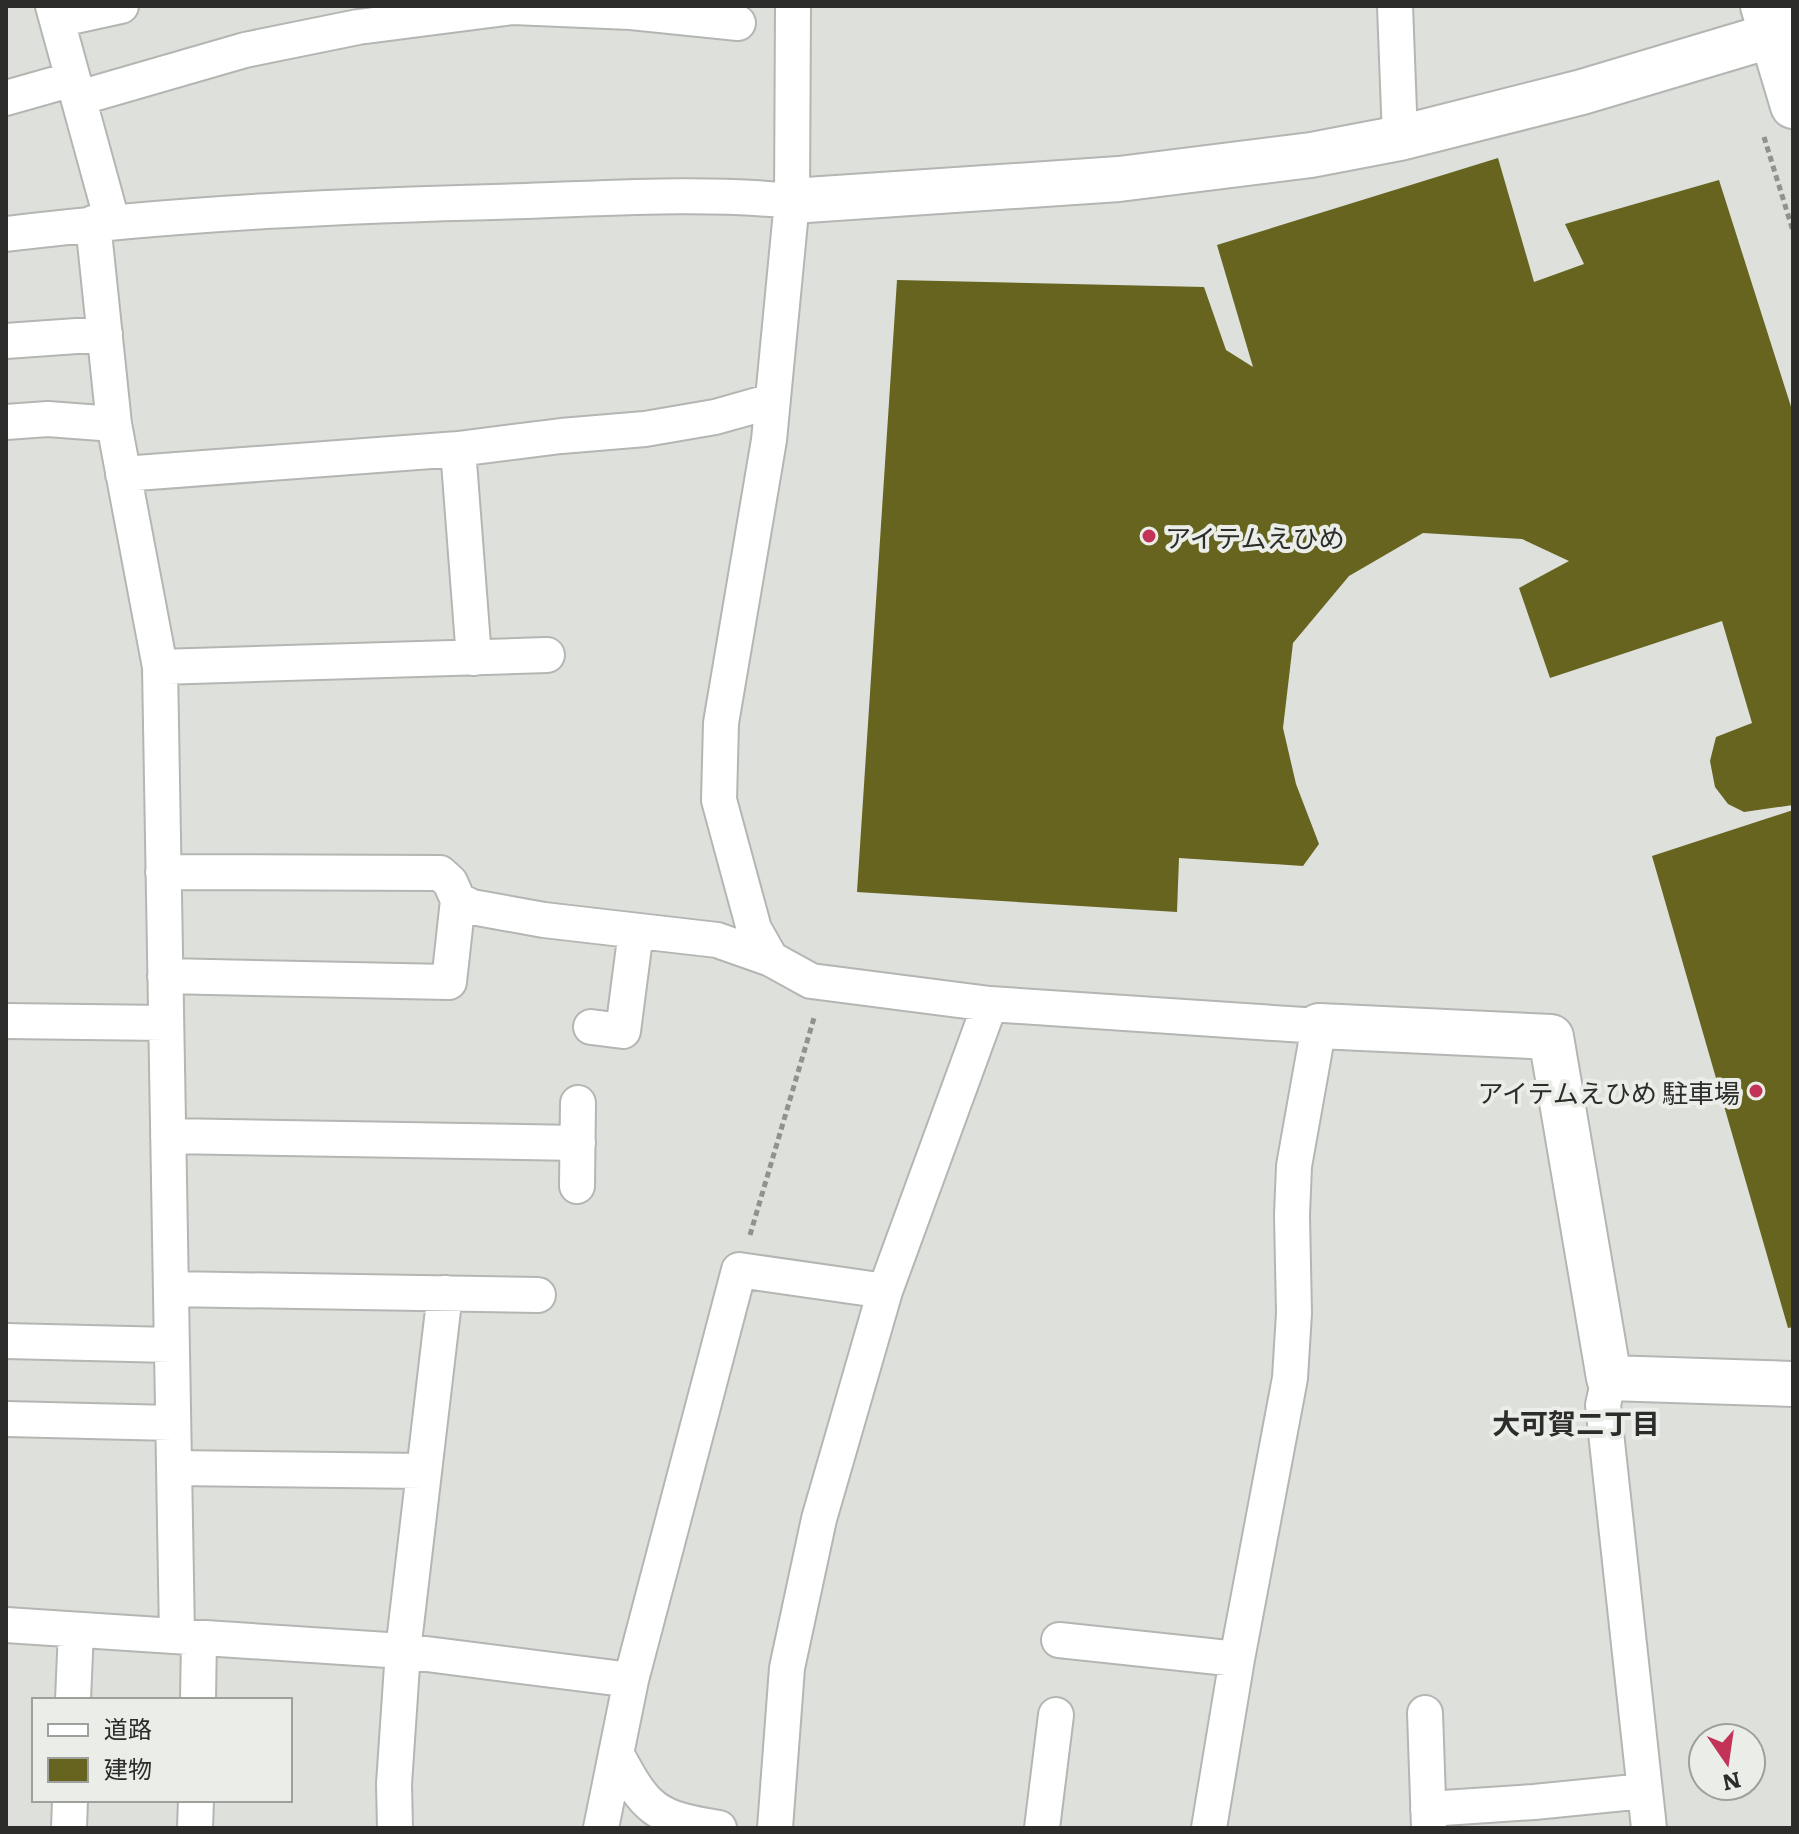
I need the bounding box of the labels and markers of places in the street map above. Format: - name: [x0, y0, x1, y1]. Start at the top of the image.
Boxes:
- place label: アイテムえひめ: [1165, 517, 1344, 556]
- marker: アイテムえひめ: [1140, 527, 1158, 545]
- place label: アイテムえひめ 駐車場: [1477, 1072, 1740, 1111]
- marker: アイテムえひめ 駐車場: [1747, 1082, 1765, 1100]

